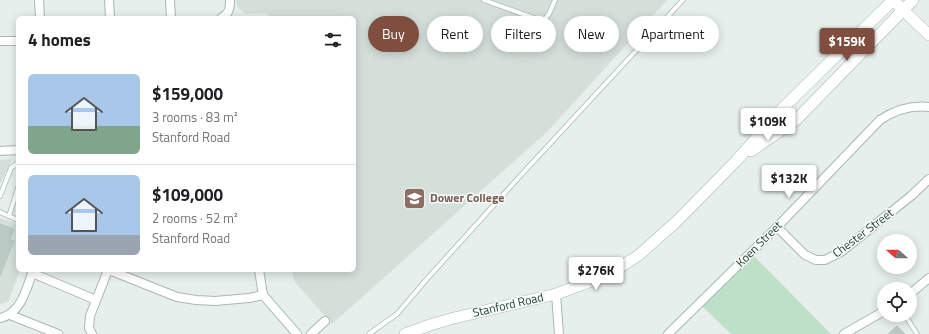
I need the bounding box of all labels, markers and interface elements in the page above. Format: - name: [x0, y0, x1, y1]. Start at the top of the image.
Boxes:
- chip: Buy: [368, 16, 419, 52]
- chip: Rent: [427, 16, 483, 52]
- chip: Filters: [491, 16, 556, 52]
- chip: New: [564, 16, 619, 52]
- chip: Apartment: [627, 16, 719, 52]
- text: 4 homes: [28, 27, 91, 53]
- pin: $159K: [819, 28, 875, 62]
- icon: filters: [322, 29, 344, 51]
- text: $159K: [829, 31, 865, 51]
- text: $159,000: [152, 81, 223, 107]
- icon: home: [60, 90, 108, 138]
- text: 3 rooms · 83 m²: [152, 107, 238, 127]
- pin: $109K: [740, 108, 796, 142]
- text: $109K: [750, 111, 786, 131]
- text: Stanford Road: [152, 127, 230, 147]
- pin: $132K: [761, 165, 817, 199]
- text: $132K: [771, 168, 807, 188]
- text: $109,000: [152, 182, 223, 208]
- school or university icon: Dower College: [401, 185, 427, 211]
- place label: Dower College: [430, 188, 504, 207]
- icon: home: [60, 191, 108, 239]
- street label: Chester Street: [828, 203, 898, 262]
- text: 2 rooms · 52 m²: [152, 208, 238, 228]
- street label: Koen Street: [731, 215, 787, 271]
- text: Stanford Road: [152, 228, 230, 248]
- north arrow: [877, 234, 917, 274]
- map controls: [877, 234, 917, 322]
- pin: $276K: [568, 257, 624, 291]
- text: $276K: [578, 260, 614, 280]
- button: locate: [877, 282, 917, 322]
- street label: Stanford Road: [471, 287, 545, 322]

